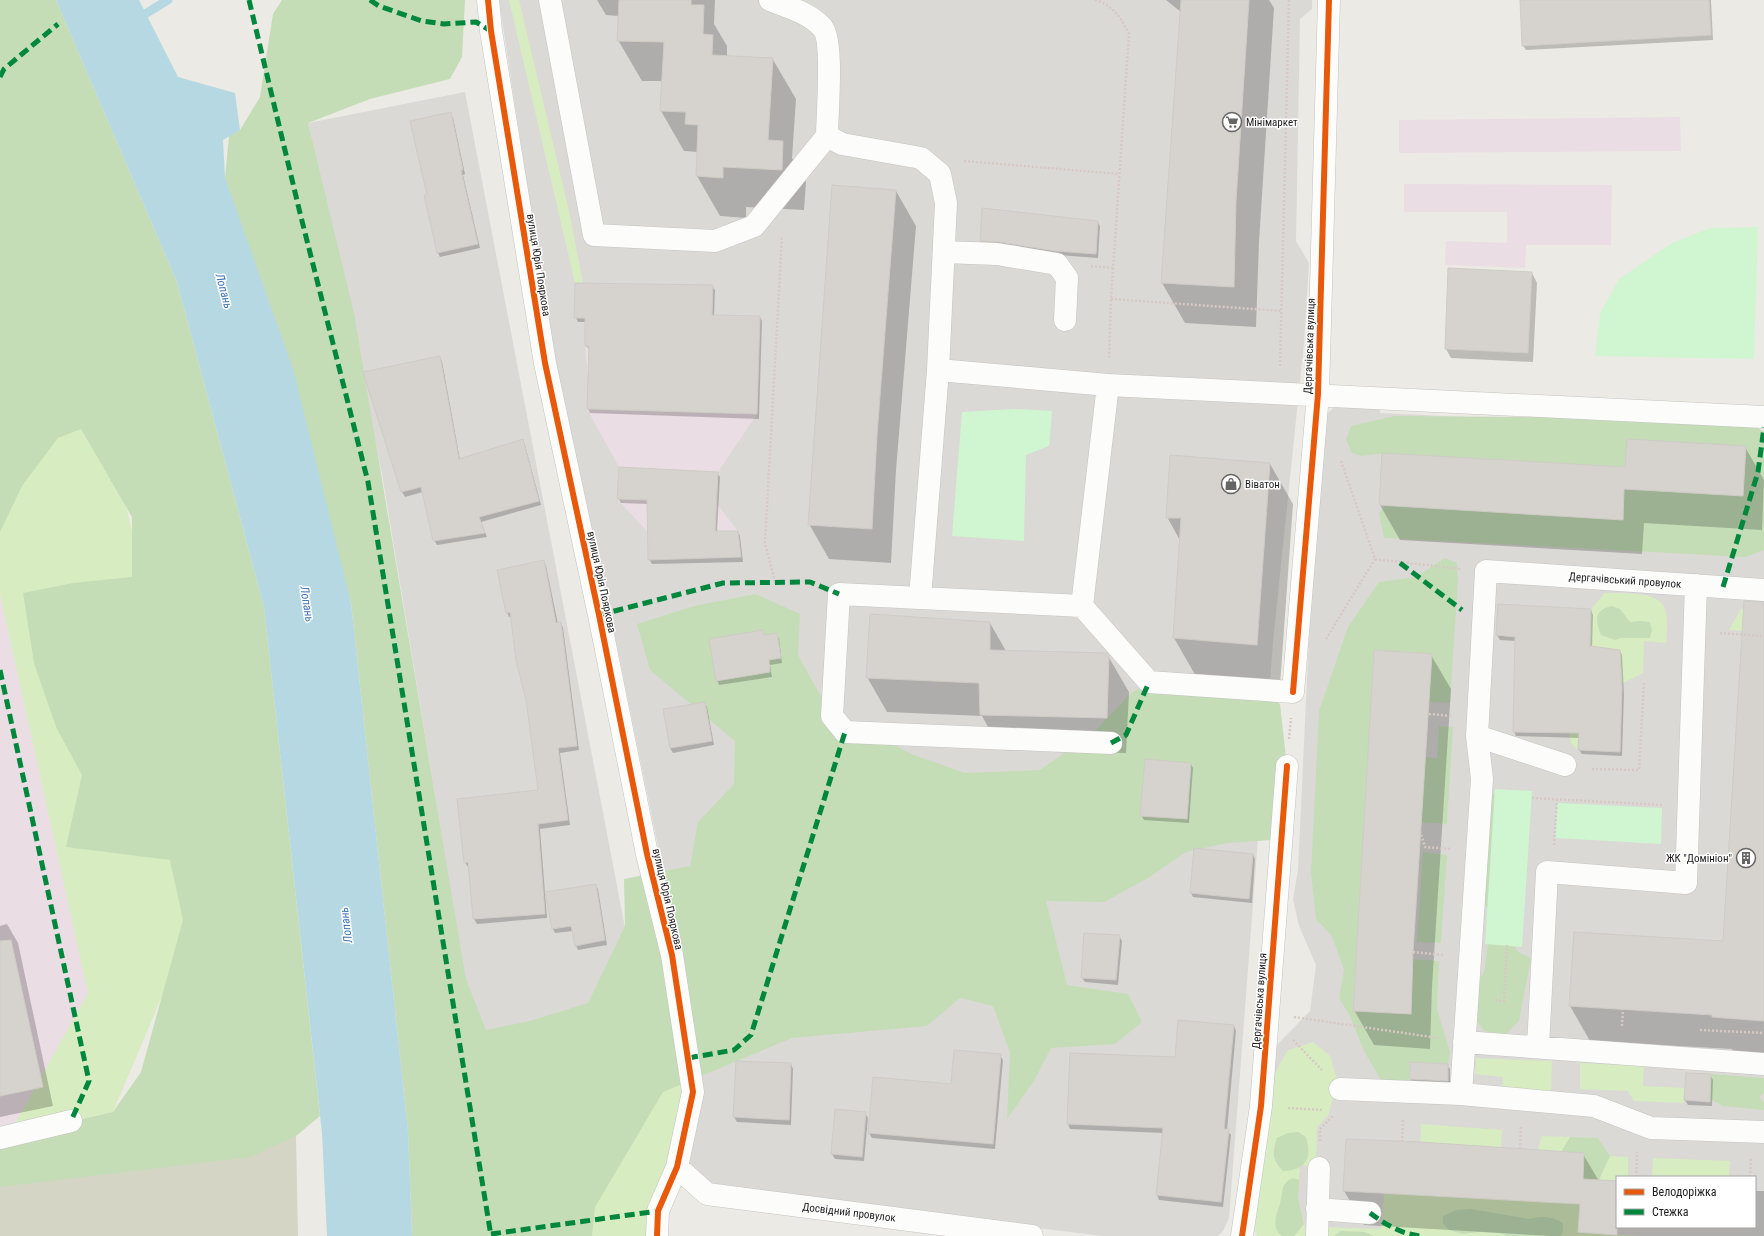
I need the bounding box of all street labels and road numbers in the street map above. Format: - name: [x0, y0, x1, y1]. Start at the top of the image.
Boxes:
- street label: вулиця Юрія Пояркова: [524, 213, 553, 317]
- street label: Дергачівська вулиця: [1301, 298, 1318, 394]
- street label: вулиця Юрія Пояркова: [584, 530, 619, 634]
- street label: Дергачівський провулок: [1568, 570, 1682, 591]
- street label: вулиця Юрія Пояркова: [650, 847, 685, 951]
- street label: Дергачівська вулиця: [1250, 953, 1269, 1049]
- street label: Досвідний провулок: [802, 1200, 897, 1225]

